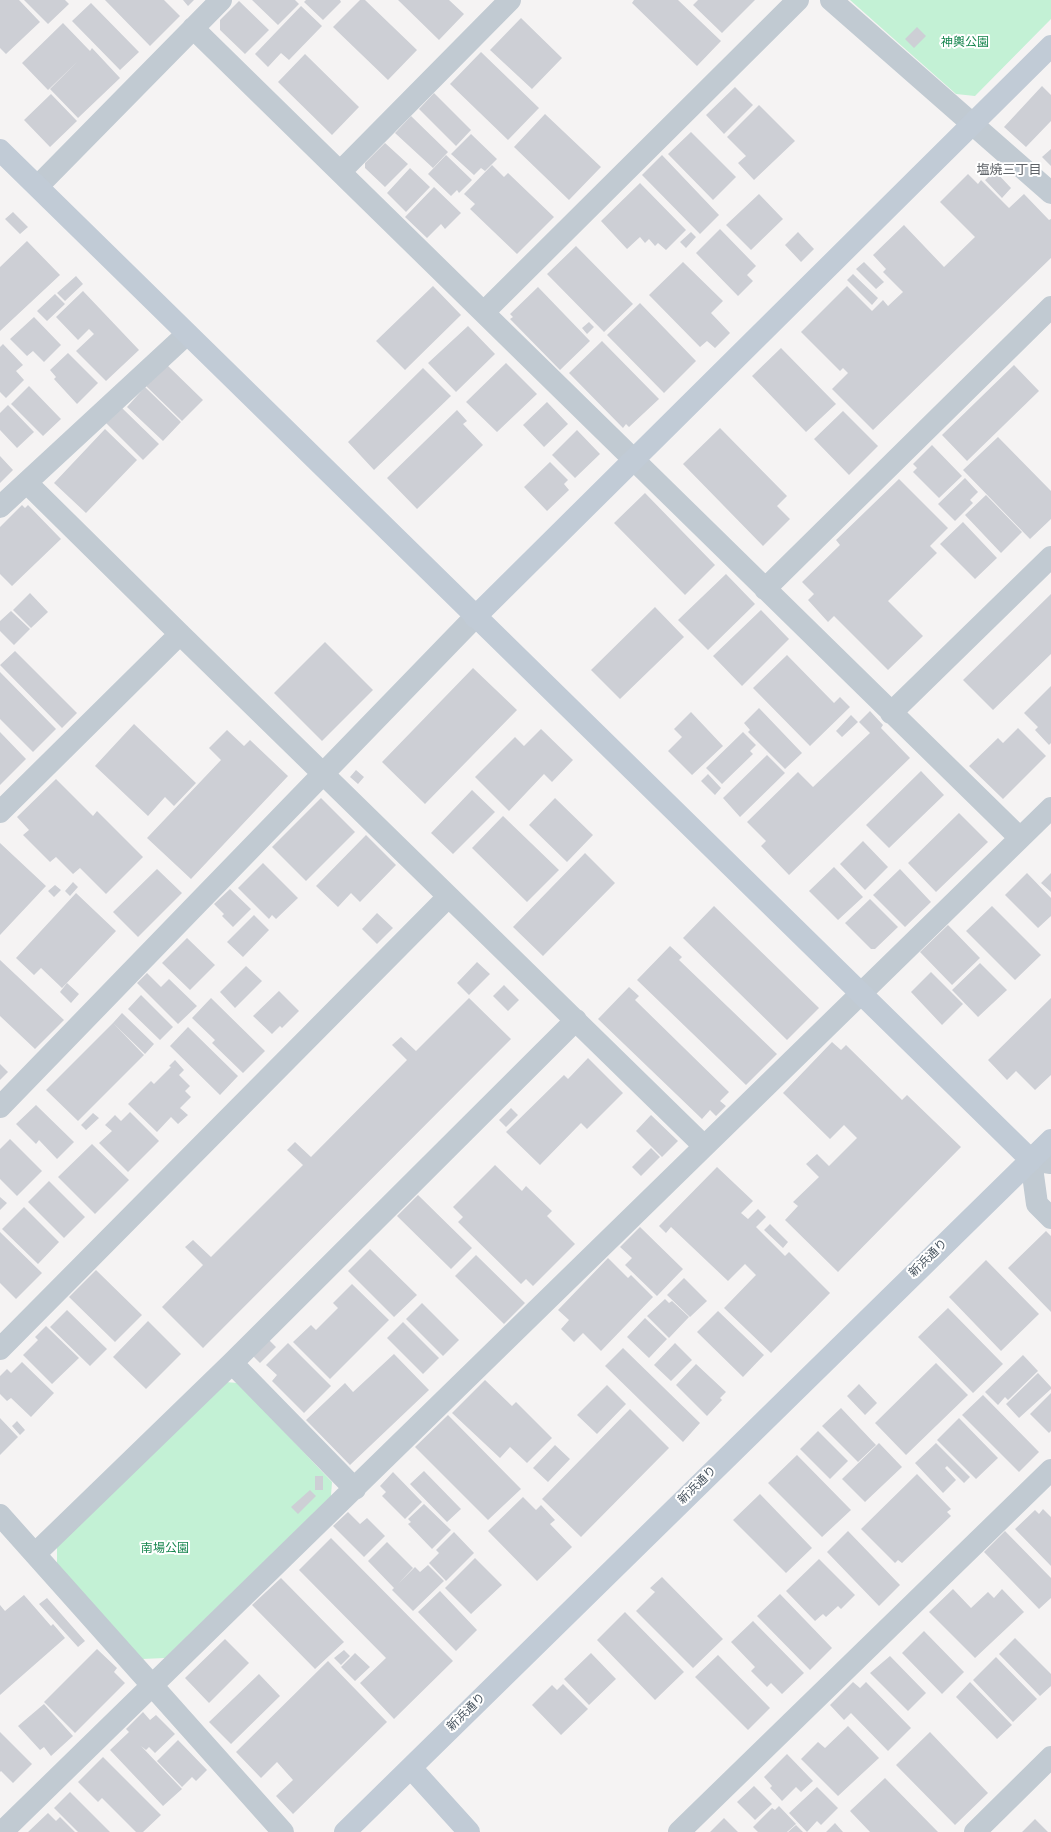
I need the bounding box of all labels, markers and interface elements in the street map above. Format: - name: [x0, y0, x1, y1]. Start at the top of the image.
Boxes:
- park label: 神輿公園: [941, 37, 989, 51]
- district label: 塩焼三丁目: [977, 163, 1041, 179]
- street label: 新浜通り: [907, 1237, 951, 1281]
- street label: 新浜通り: [676, 1464, 720, 1508]
- park label: 南場公園: [141, 1543, 189, 1557]
- street label: 新浜通り: [445, 1691, 489, 1735]

